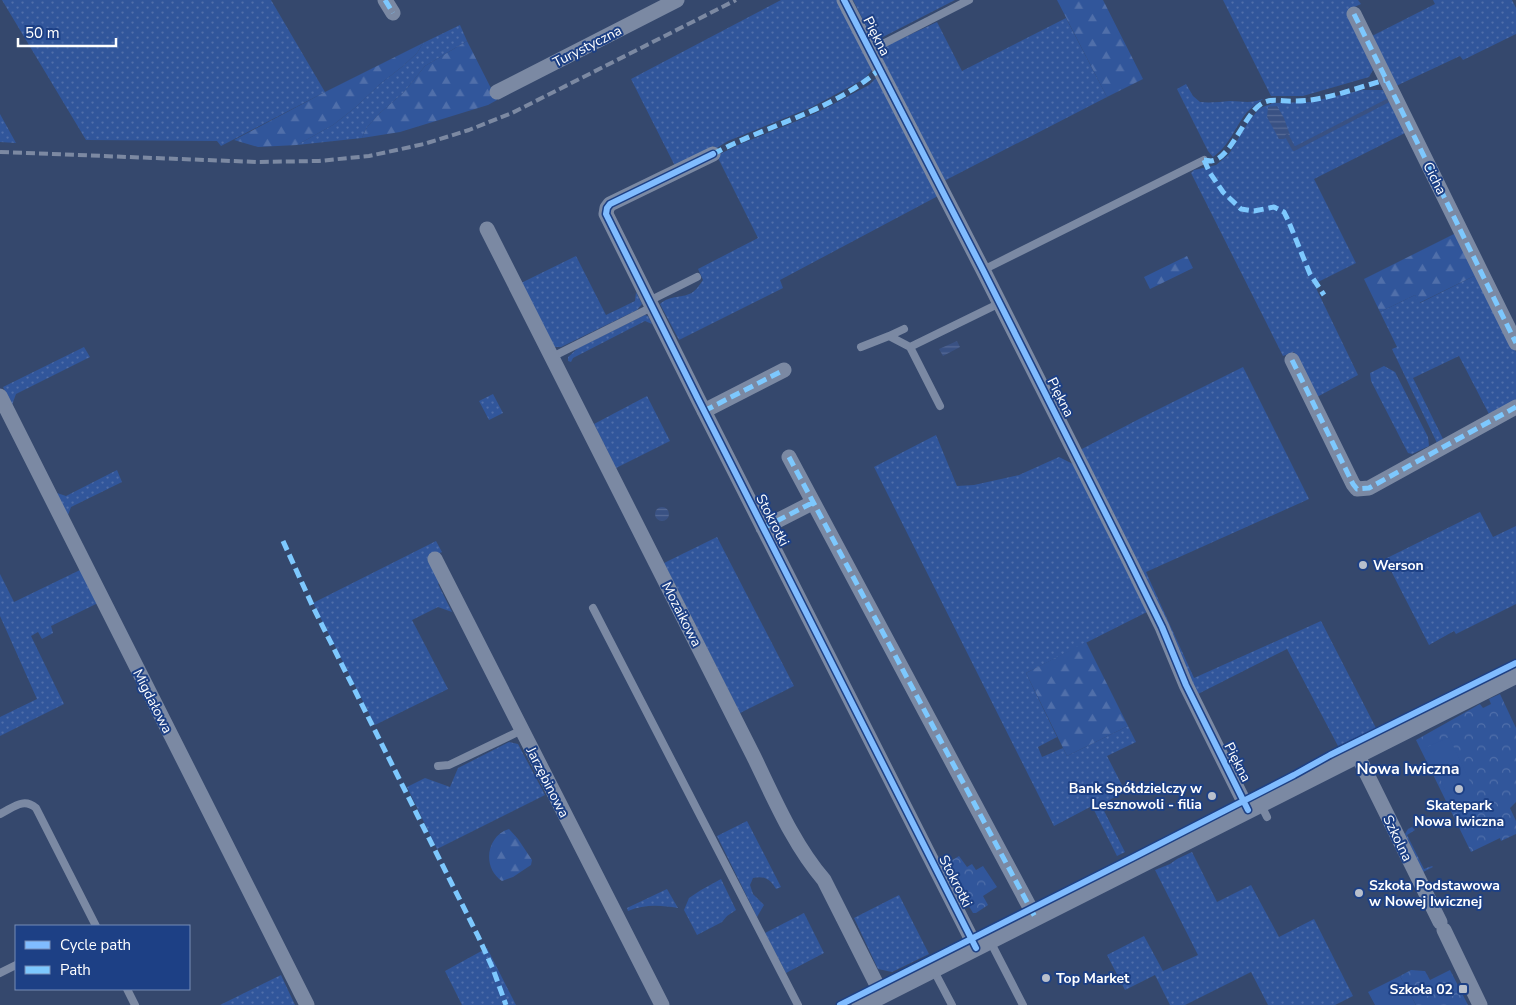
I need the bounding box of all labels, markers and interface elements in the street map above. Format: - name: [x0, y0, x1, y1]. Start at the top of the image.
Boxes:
- street label: Piękna: [859, 13, 895, 59]
- scale bar: [18, 15, 115, 47]
- street label: Turystyczna: [550, 21, 625, 72]
- text: 50 m: [25, 23, 60, 43]
- street label: Cicha: [1418, 159, 1451, 198]
- street label: Piękna: [1043, 374, 1079, 420]
- street label: Stokrotki: [751, 491, 794, 549]
- place label: Werson: [1373, 556, 1424, 575]
- marker: Werson: [1357, 559, 1369, 571]
- street label: Mozaikowa: [657, 579, 706, 650]
- street label: Migdałowa: [128, 666, 177, 737]
- street label: Piękna: [1220, 739, 1256, 785]
- street label: Jarzębinowa: [521, 743, 573, 821]
- district label: Nowa Iwiczna: [1356, 758, 1460, 780]
- place label: Bank Spółdzielczy w Lesznowoli - filia: [1069, 779, 1202, 814]
- marker: Skatepark Nowa Iwiczna: [1453, 783, 1465, 795]
- marker: Bank Spółdzielczy w Lesznowoli - filia: [1206, 790, 1218, 802]
- place label: Skatepark Nowa Iwiczna: [1414, 796, 1504, 831]
- street label: Szkolna: [1378, 812, 1417, 865]
- street label: Stokrotki: [934, 852, 977, 910]
- place label: Szkoła Podstawowa w Nowej Iwicznej: [1369, 876, 1500, 911]
- marker: Szkoła Podstawowa w Nowej Iwicznej: [1353, 887, 1365, 899]
- legend: [15, 925, 190, 990]
- text: Cycle path: [60, 935, 131, 955]
- text: Path: [60, 960, 91, 980]
- place label: Top Market: [1056, 969, 1130, 988]
- marker: Top Market: [1040, 972, 1052, 984]
- place label: Szkoła 02: [1389, 980, 1453, 999]
- marker: Szkoła 02: [1457, 983, 1469, 995]

